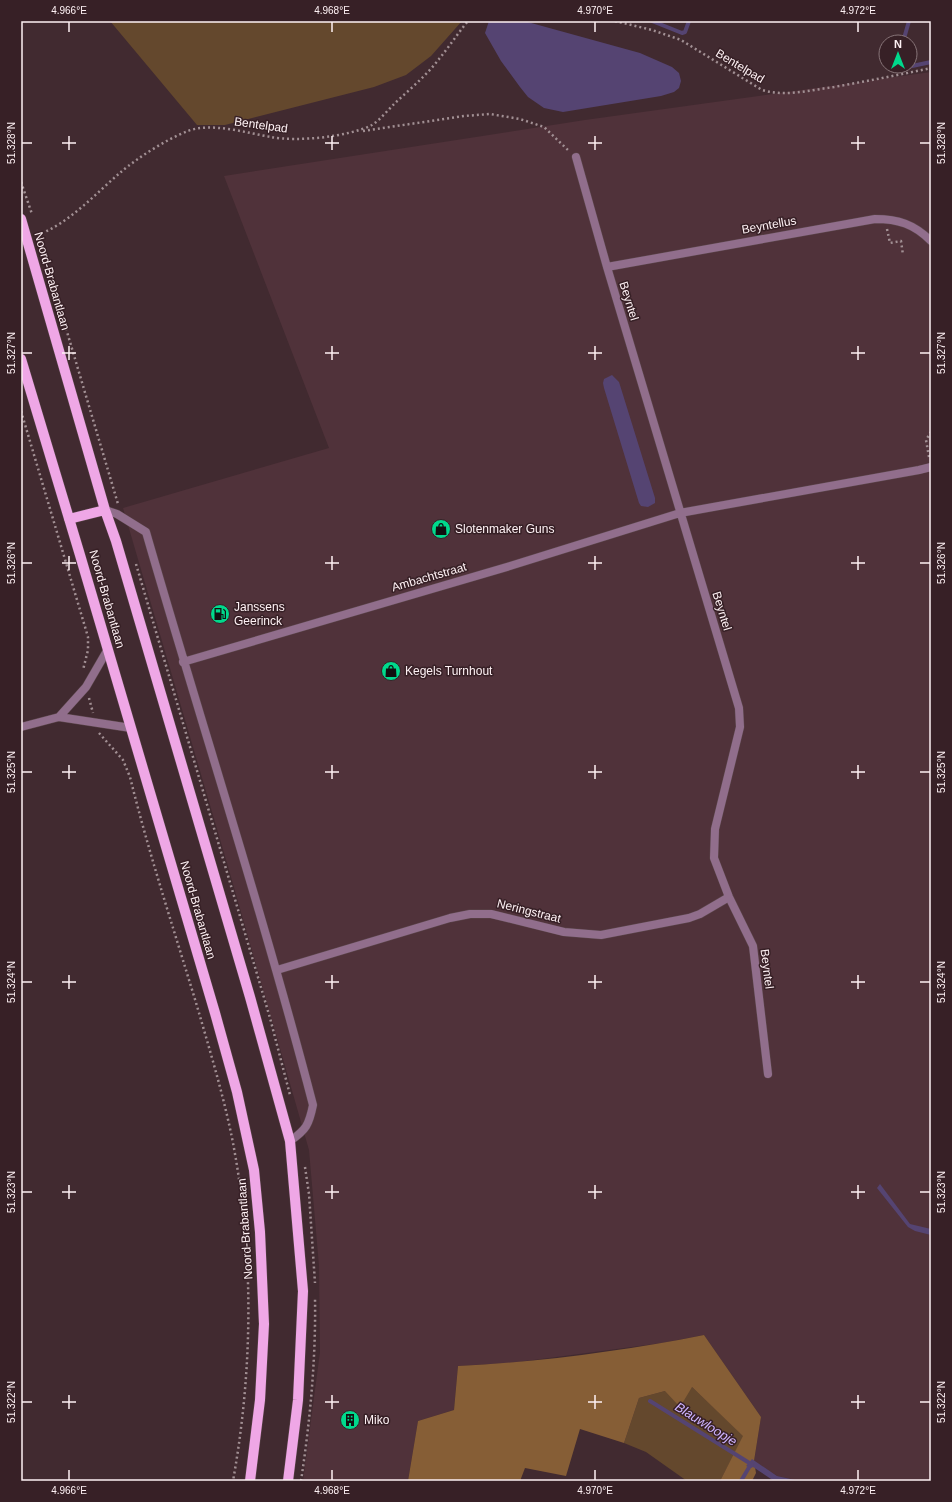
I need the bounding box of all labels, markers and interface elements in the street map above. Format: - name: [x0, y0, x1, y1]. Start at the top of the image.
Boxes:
- text: 4.966°E: [51, 5, 87, 16]
- text: 4.968°E: [314, 5, 350, 16]
- text: 4.970°E: [577, 5, 613, 16]
- text: 4.972°E: [840, 5, 876, 16]
- north arrow: [878, 34, 918, 74]
- text: N: [894, 38, 902, 50]
- street label: Bentelpad: [713, 46, 767, 86]
- street label: Bentelpad: [233, 114, 289, 136]
- text: 51.328°N: [6, 122, 17, 164]
- text: 51.328°N: [936, 122, 947, 164]
- street label: Beyntellus: [741, 213, 797, 237]
- street label: Noord-Brabantlaan: [31, 230, 73, 332]
- street label: Beyntel: [616, 280, 642, 322]
- text: 51.327°N: [6, 332, 17, 374]
- text: 51.327°N: [936, 332, 947, 374]
- shop icon: Slotenmaker Guns: [430, 518, 452, 540]
- place label: Slotenmaker Guns: [455, 522, 554, 536]
- text: 51.326°N: [6, 542, 17, 584]
- text: 51.326°N: [936, 542, 947, 584]
- street label: Noord-Brabantlaan: [86, 548, 128, 650]
- street label: Ambachtstraat: [390, 559, 469, 594]
- street label: Beyntel: [709, 590, 735, 632]
- place label: Janssens Geerinck: [234, 600, 285, 628]
- fuel station icon: Janssens Geerinck: [209, 603, 231, 625]
- shop icon: Kegels Turnhout: [380, 660, 402, 682]
- place label: Kegels Turnhout: [405, 664, 493, 678]
- text: 51.325°N: [6, 751, 17, 793]
- text: 51.325°N: [936, 751, 947, 793]
- street label: Noord-Brabantlaan: [177, 859, 219, 961]
- street label: Neringstraat: [496, 896, 563, 926]
- street label: Beyntel: [758, 948, 776, 990]
- text: 51.324°N: [6, 961, 17, 1003]
- text: 51.324°N: [936, 961, 947, 1003]
- text: 51.323°N: [6, 1171, 17, 1213]
- text: 51.323°N: [936, 1171, 947, 1213]
- street label: Noord-Brabantlaan: [234, 1178, 256, 1280]
- text: 51.322°N: [6, 1381, 17, 1423]
- text: 51.322°N: [936, 1381, 947, 1423]
- water label: Blauwloopje: [672, 1399, 740, 1449]
- building icon: Miko: [339, 1409, 361, 1431]
- place label: Miko: [364, 1413, 390, 1427]
- text: 4.966°E: [51, 1485, 87, 1496]
- text: 4.968°E: [314, 1485, 350, 1496]
- text: 4.970°E: [577, 1485, 613, 1496]
- text: 4.972°E: [840, 1485, 876, 1496]

